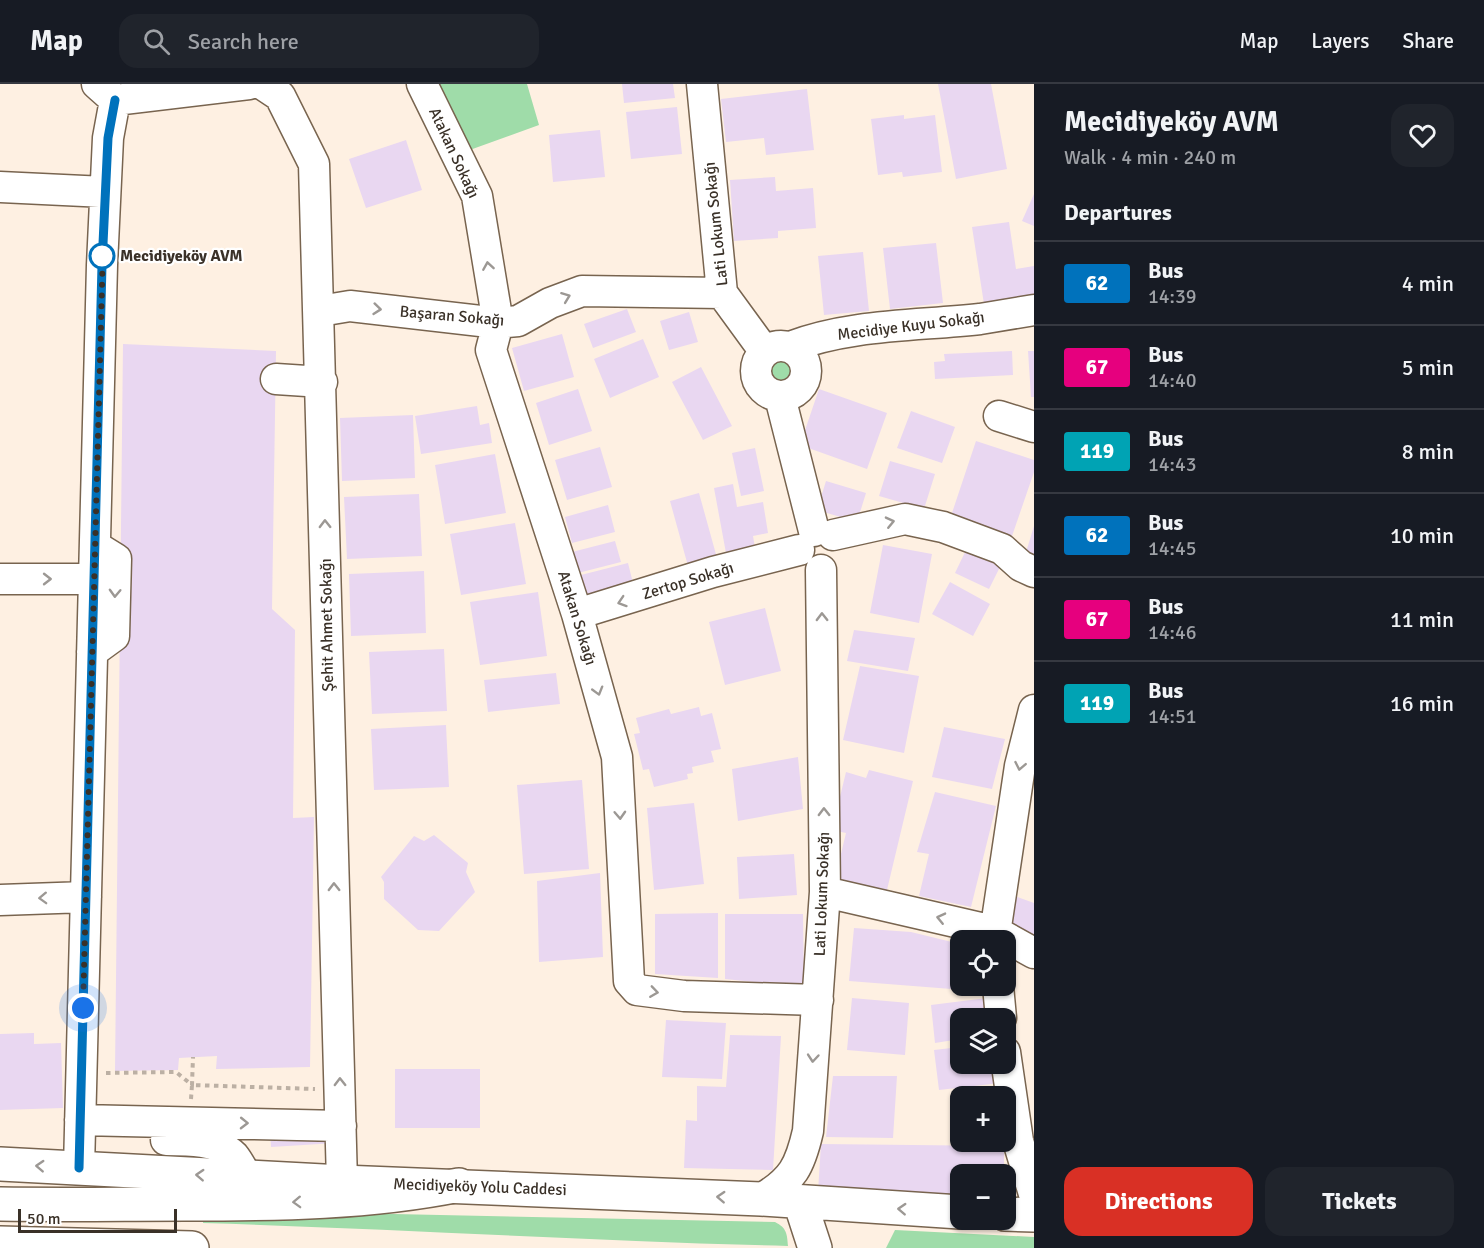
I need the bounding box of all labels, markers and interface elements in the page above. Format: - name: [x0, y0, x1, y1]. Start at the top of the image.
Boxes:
- search box: [119, 14, 539, 68]
- text: Map: [30, 24, 83, 58]
- icon: search: [140, 25, 173, 58]
- text: Search here: [188, 28, 299, 55]
- text: Map: [1240, 28, 1278, 54]
- text: Layers: [1311, 28, 1369, 54]
- text: Share: [1402, 28, 1454, 54]
- button: heart: [1391, 104, 1454, 167]
- street label: Atakan Sokağı: [424, 105, 484, 201]
- text: Mecidiyeköy AVM: [1064, 105, 1279, 139]
- text: Walk · 4 min · 240 m: [1064, 145, 1236, 170]
- street label: Lati Lokum Sokağı: [700, 161, 732, 287]
- text: Departures: [1064, 199, 1172, 226]
- marker: Mecidiyeköy AVM: [89, 243, 115, 269]
- place label: Mecidiyeköy AVM: [120, 246, 243, 266]
- text: Bus: [1148, 257, 1183, 284]
- one-way arrow: [482, 261, 495, 271]
- text: 62: [1086, 270, 1108, 296]
- text: 4 min: [1402, 270, 1454, 297]
- text: 14:39: [1148, 284, 1197, 309]
- one-way arrow: [560, 292, 570, 305]
- street label: Başaran Sokağı: [399, 301, 505, 331]
- one-way arrow: [373, 302, 382, 315]
- street label: Mecidiye Kuyu Sokağı: [836, 307, 986, 345]
- text: Bus: [1148, 341, 1183, 368]
- text: 67: [1086, 354, 1108, 380]
- text: 5 min: [1402, 354, 1454, 381]
- text: 14:40: [1148, 368, 1197, 393]
- text: Bus: [1148, 425, 1183, 452]
- text: 119: [1080, 438, 1114, 464]
- text: 8 min: [1402, 438, 1454, 465]
- text: 14:43: [1148, 452, 1197, 477]
- text: Bus: [1148, 509, 1183, 536]
- one-way arrow: [885, 516, 895, 529]
- one-way arrow: [319, 520, 331, 529]
- text: 62: [1086, 522, 1108, 548]
- text: 10 min: [1390, 522, 1454, 549]
- text: 14:45: [1148, 536, 1197, 561]
- street label: Şehit Ahmet Sokağı: [316, 558, 338, 692]
- street label: Zertop Sokağı: [640, 558, 736, 604]
- street label: Atakan Sokağı: [553, 568, 601, 668]
- one-way arrow: [42, 573, 51, 585]
- one-way arrow: [108, 588, 121, 597]
- text: Bus: [1148, 593, 1183, 620]
- one-way arrow: [617, 595, 628, 607]
- text: 67: [1086, 606, 1108, 632]
- text: 11 min: [1390, 606, 1454, 633]
- one-way arrow: [816, 613, 828, 622]
- text: 14:46: [1148, 620, 1197, 645]
- text: Bus: [1148, 677, 1183, 704]
- one-way arrow: [591, 686, 604, 696]
- text: 119: [1080, 690, 1114, 716]
- text: 16 min: [1390, 690, 1454, 717]
- text: 14:51: [1148, 704, 1197, 729]
- one-way arrow: [1014, 761, 1027, 771]
- one-way arrow: [818, 808, 830, 817]
- one-way arrow: [614, 811, 627, 820]
- street label: Lati Lokum Sokağı: [810, 831, 834, 957]
- one-way arrow: [327, 882, 340, 891]
- one-way arrow: [39, 892, 48, 905]
- one-way arrow: [936, 913, 946, 926]
- map controls: [950, 930, 1016, 1230]
- button: locate: [950, 930, 1016, 996]
- one-way arrow: [650, 985, 659, 998]
- your location: [68, 993, 98, 1023]
- button: layers: [950, 1008, 1016, 1074]
- one-way arrow: [807, 1054, 820, 1063]
- one-way arrow: [333, 1077, 346, 1086]
- button: +: [950, 1086, 1016, 1152]
- one-way arrow: [239, 1117, 248, 1130]
- one-way arrow: [35, 1160, 44, 1173]
- button: −: [950, 1164, 1016, 1230]
- button: Directions: [1064, 1167, 1253, 1236]
- button: Tickets: [1265, 1167, 1454, 1236]
- one-way arrow: [195, 1168, 204, 1181]
- street label: Mecidiyeköy Yolu Caddesi: [393, 1174, 567, 1200]
- one-way arrow: [716, 1191, 725, 1204]
- one-way arrow: [293, 1196, 302, 1208]
- one-way arrow: [897, 1202, 906, 1215]
- scale bar: [18, 1206, 177, 1234]
- text: 50 m: [27, 1209, 61, 1229]

